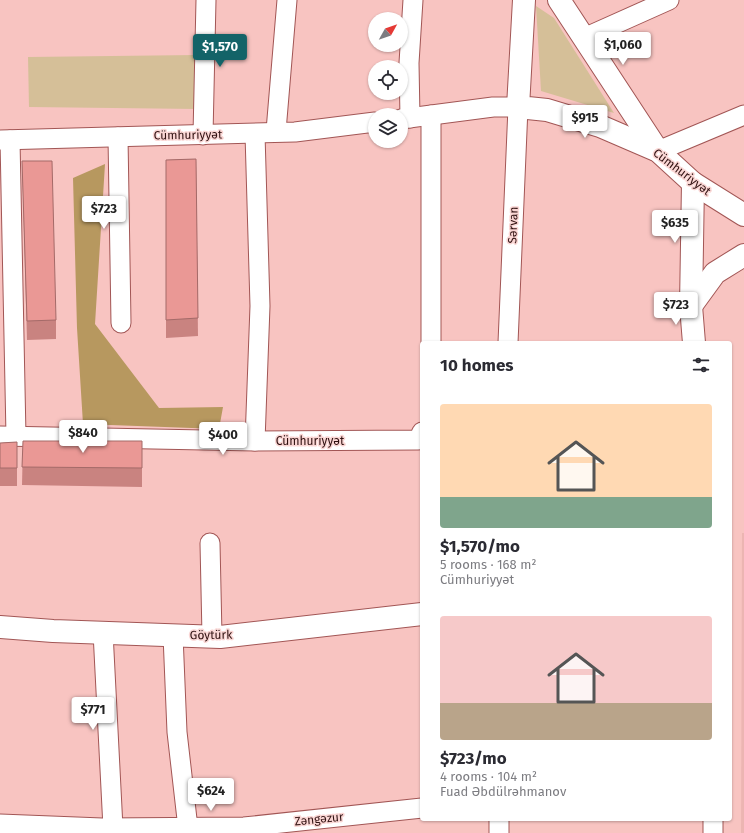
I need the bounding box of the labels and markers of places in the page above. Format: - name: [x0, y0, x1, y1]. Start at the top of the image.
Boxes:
- pin: $1,060: [590, 32, 656, 66]
- pin: $1,570: [187, 34, 253, 68]
- pin: $915: [561, 105, 609, 139]
- pin: $723: [80, 196, 128, 230]
- pin: $635: [651, 210, 699, 244]
- pin: $723: [652, 292, 700, 326]
- pin: $840: [59, 420, 107, 454]
- pin: $400: [199, 422, 247, 456]
- pin: $771: [69, 697, 117, 731]
- pin: $624: [187, 778, 235, 812]

